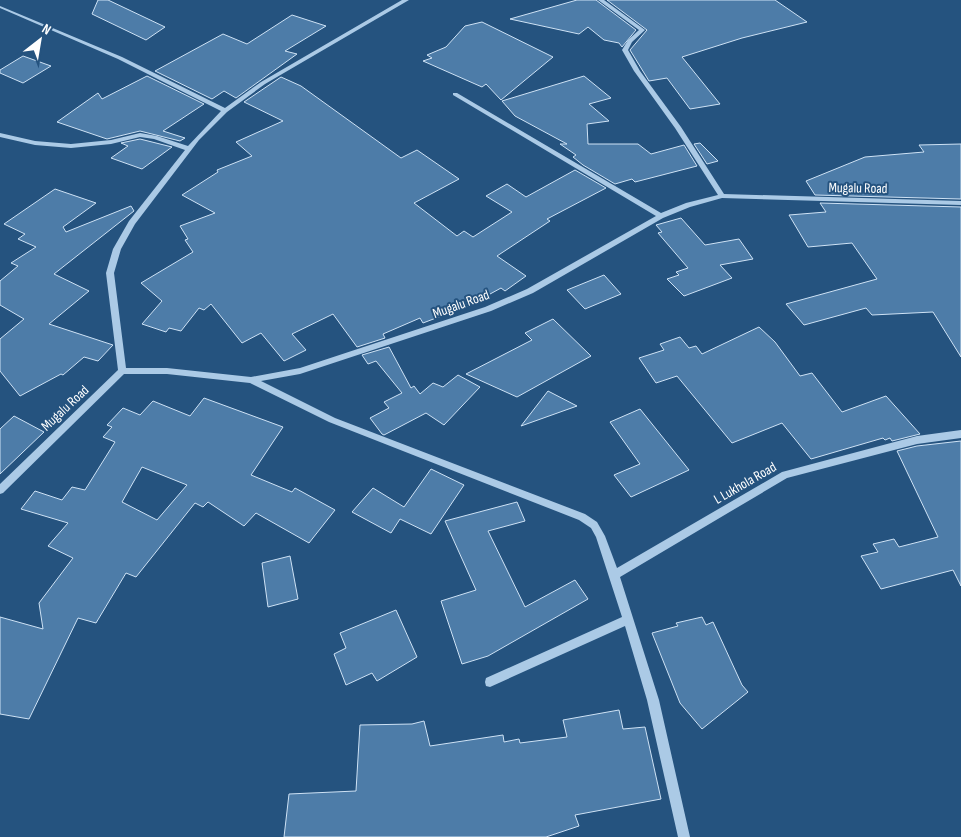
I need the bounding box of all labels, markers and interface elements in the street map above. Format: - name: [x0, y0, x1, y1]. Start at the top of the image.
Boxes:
- north arrow: [15, 15, 65, 65]
- text: N: [39, 20, 54, 38]
- street label: Mugalu Road: [828, 179, 888, 197]
- street label: Mugalu Road: [430, 286, 492, 322]
- street label: Mugalu Road: [38, 382, 92, 434]
- street label: L Lukhola Road: [711, 458, 779, 508]

